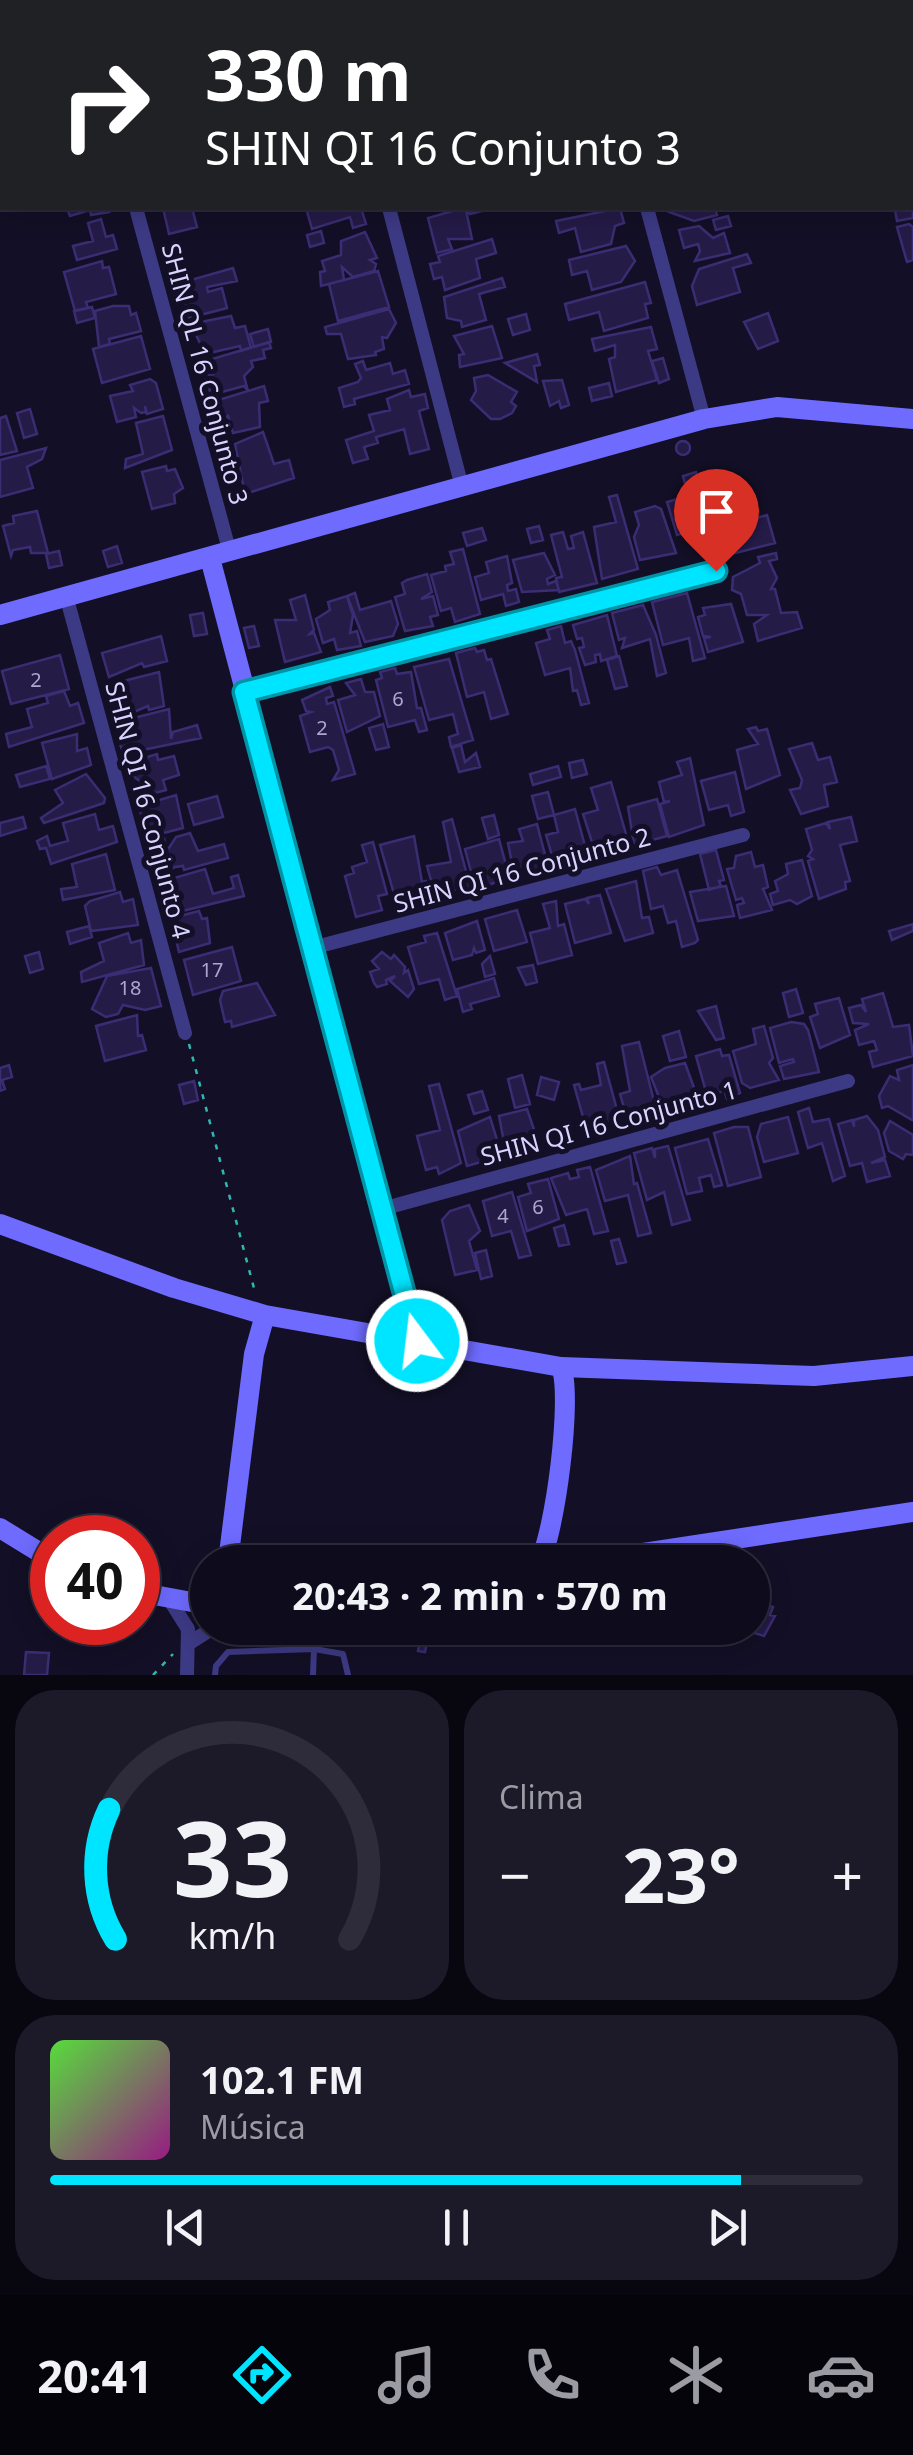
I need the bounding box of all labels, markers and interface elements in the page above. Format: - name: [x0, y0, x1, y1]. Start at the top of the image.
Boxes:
- text: 330 m: [205, 26, 412, 122]
- icon: right: [40, 40, 170, 170]
- text: SHIN QI 16 Conjunto 3: [205, 117, 681, 178]
- street label: SHIN QL 16 Conjunto 3: [155, 239, 257, 508]
- pin: [674, 469, 759, 572]
- icon: arrive: [689, 484, 744, 539]
- house number: 2: [30, 666, 42, 693]
- street label: SHIN QI 16 Conjunto 4: [98, 678, 200, 942]
- house number: 6: [392, 685, 404, 712]
- house number: 2: [316, 714, 328, 741]
- street label: SHIN QI 16 Conjunto 2: [390, 818, 654, 920]
- house number: 17: [201, 956, 223, 983]
- house number: 18: [119, 974, 141, 1001]
- street label: SHIN QI 16 Conjunto 1: [477, 1071, 741, 1173]
- house number: 6: [532, 1193, 544, 1220]
- house number: 4: [497, 1202, 509, 1229]
- position arrow: [365, 1289, 469, 1393]
- speed limit sign: 40: [30, 1515, 160, 1645]
- text: 20:43 · 2 min · 570 m: [292, 1569, 668, 1621]
- text: Clima: [499, 1775, 584, 1818]
- text: 33: [173, 1786, 291, 1927]
- text: 23°: [622, 1823, 740, 1925]
- text: −: [499, 1837, 530, 1912]
- text: +: [832, 1837, 863, 1912]
- text: km/h: [188, 1911, 276, 1959]
- text: 102.1 FM: [200, 2053, 364, 2105]
- text: Música: [200, 2105, 306, 2148]
- icon: previous: [158, 2200, 213, 2255]
- icon: pause: [429, 2200, 484, 2255]
- icon: next: [700, 2200, 755, 2255]
- icon: directions: [227, 2340, 297, 2410]
- icon: music: [372, 2340, 442, 2410]
- icon: phone: [517, 2340, 587, 2410]
- icon: climate: [661, 2340, 731, 2410]
- icon: car: [806, 2340, 876, 2410]
- text: 20:41: [37, 2345, 153, 2406]

